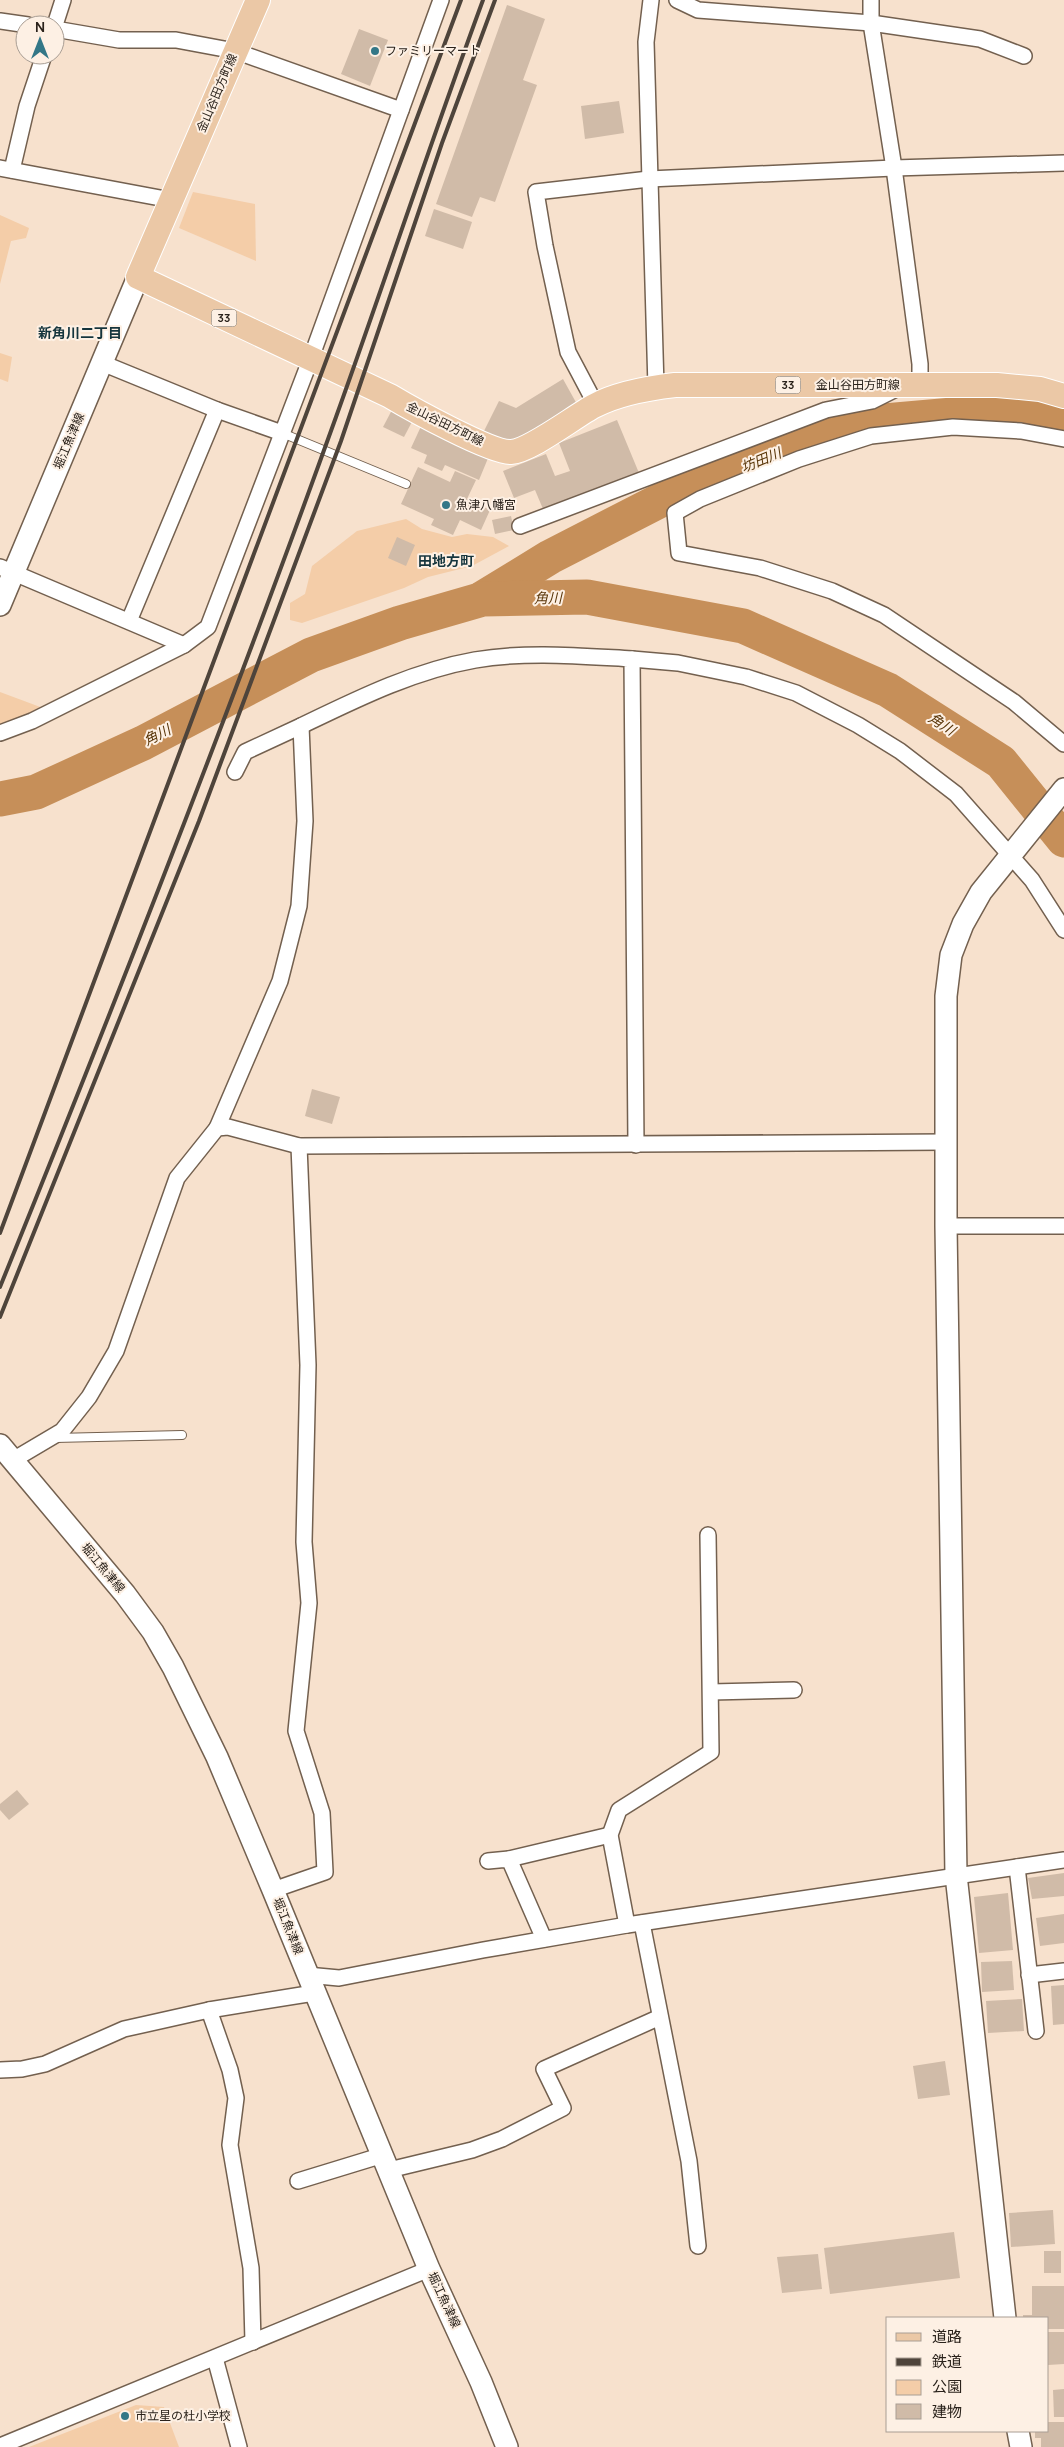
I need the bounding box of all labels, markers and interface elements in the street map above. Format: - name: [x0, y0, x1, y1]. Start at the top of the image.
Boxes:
- north arrow: [15, 15, 65, 65]
- text: N: [35, 17, 45, 36]
- place label: ファミリーマート: [385, 42, 481, 59]
- marker: ファミリーマート: [369, 45, 381, 57]
- street label: 金山谷田方町線: [192, 51, 241, 135]
- road number: 33: [212, 310, 236, 326]
- district label: 新角川二丁目: [38, 323, 122, 342]
- road number: 33: [776, 376, 800, 394]
- street label: 金山谷田方町線: [816, 376, 900, 393]
- street label: 金山谷田方町線: [404, 397, 487, 450]
- street label: 堀江魚津線: [49, 410, 88, 472]
- water label: 坊田川: [738, 442, 786, 476]
- place label: 魚津八幡宮: [456, 496, 516, 513]
- marker: 魚津八幡宮: [440, 499, 452, 511]
- district label: 田地方町: [418, 551, 474, 570]
- water label: 角川: [534, 588, 564, 607]
- water label: 角川: [925, 708, 961, 740]
- water label: 角川: [140, 719, 175, 749]
- street label: 堀江魚津線: [78, 1539, 129, 1596]
- street label: 堀江魚津線: [269, 1895, 308, 1957]
- street label: 堀江魚津線: [424, 2269, 465, 2331]
- legend: [886, 2317, 1049, 2432]
- text: 道路: [932, 2326, 962, 2347]
- text: 鉄道: [932, 2351, 962, 2372]
- text: 公園: [932, 2376, 962, 2397]
- text: 建物: [932, 2401, 962, 2422]
- place label: 市立星の杜小学校: [135, 2407, 231, 2424]
- marker: 市立星の杜小学校: [119, 2410, 131, 2422]

